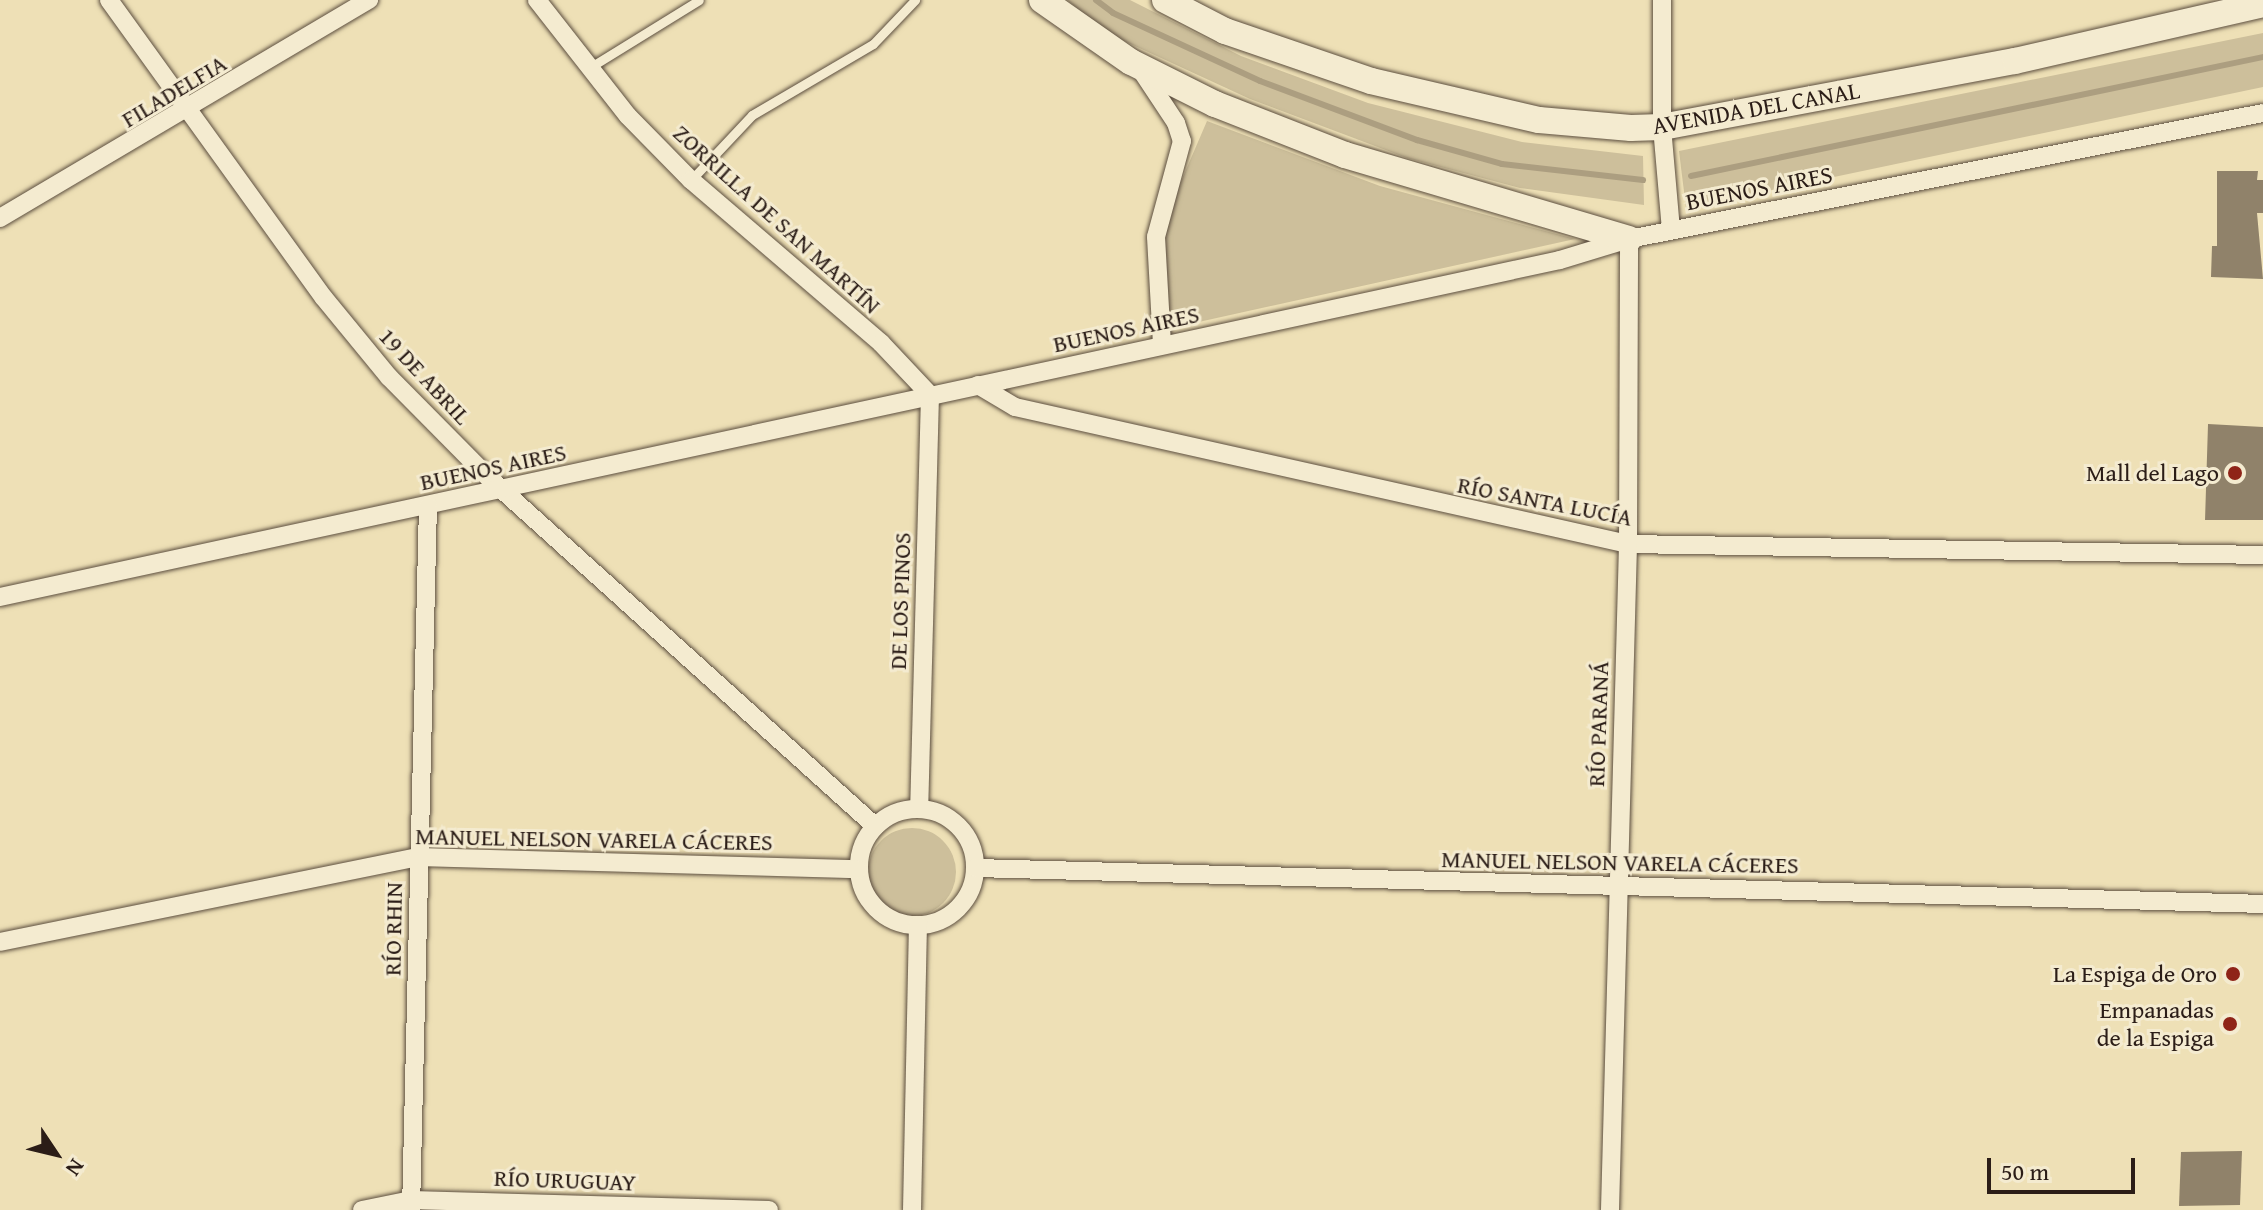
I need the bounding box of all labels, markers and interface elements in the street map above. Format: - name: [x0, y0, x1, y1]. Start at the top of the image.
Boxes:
- street label: FILADELFIA: [116, 48, 232, 134]
- street label: AVENIDA DEL CANAL: [1650, 76, 1862, 140]
- street label: ZORRILLA DE SAN MARTÍN: [667, 118, 887, 320]
- street label: BUENOS AIRES: [1683, 160, 1835, 216]
- street label: BUENOS AIRES: [1050, 299, 1202, 359]
- street label: 19 DE ABRIL: [373, 322, 477, 430]
- street label: BUENOS AIRES: [417, 437, 569, 497]
- place label: Mall del Lago: [2086, 459, 2219, 487]
- marker: Mall del Lago: [2226, 464, 2244, 482]
- street label: RÍO SANTA LUCÍA: [1455, 470, 1635, 532]
- street label: DE LOS PINOS: [883, 532, 917, 670]
- street label: RÍO PARANÁ: [1581, 661, 1615, 787]
- street label: MANUEL NELSON VARELA CÁCERES: [415, 821, 773, 857]
- street label: MANUEL NELSON VARELA CÁCERES: [1441, 844, 1799, 880]
- street label: RÍO RHIN: [378, 882, 408, 976]
- place label: La Espiga de Oro: [2053, 960, 2217, 988]
- marker: La Espiga de Oro: [2224, 965, 2242, 983]
- place label: Empanadas de la Espiga: [2097, 996, 2214, 1052]
- marker: Empanadas de la Espiga: [2221, 1015, 2239, 1033]
- north arrow: [16, 1114, 96, 1194]
- scale bar: [1991, 1142, 2139, 1192]
- text: N: [58, 1153, 93, 1183]
- text: 50 m: [2001, 1154, 2049, 1189]
- street label: RÍO URUGUAY: [493, 1163, 637, 1197]

